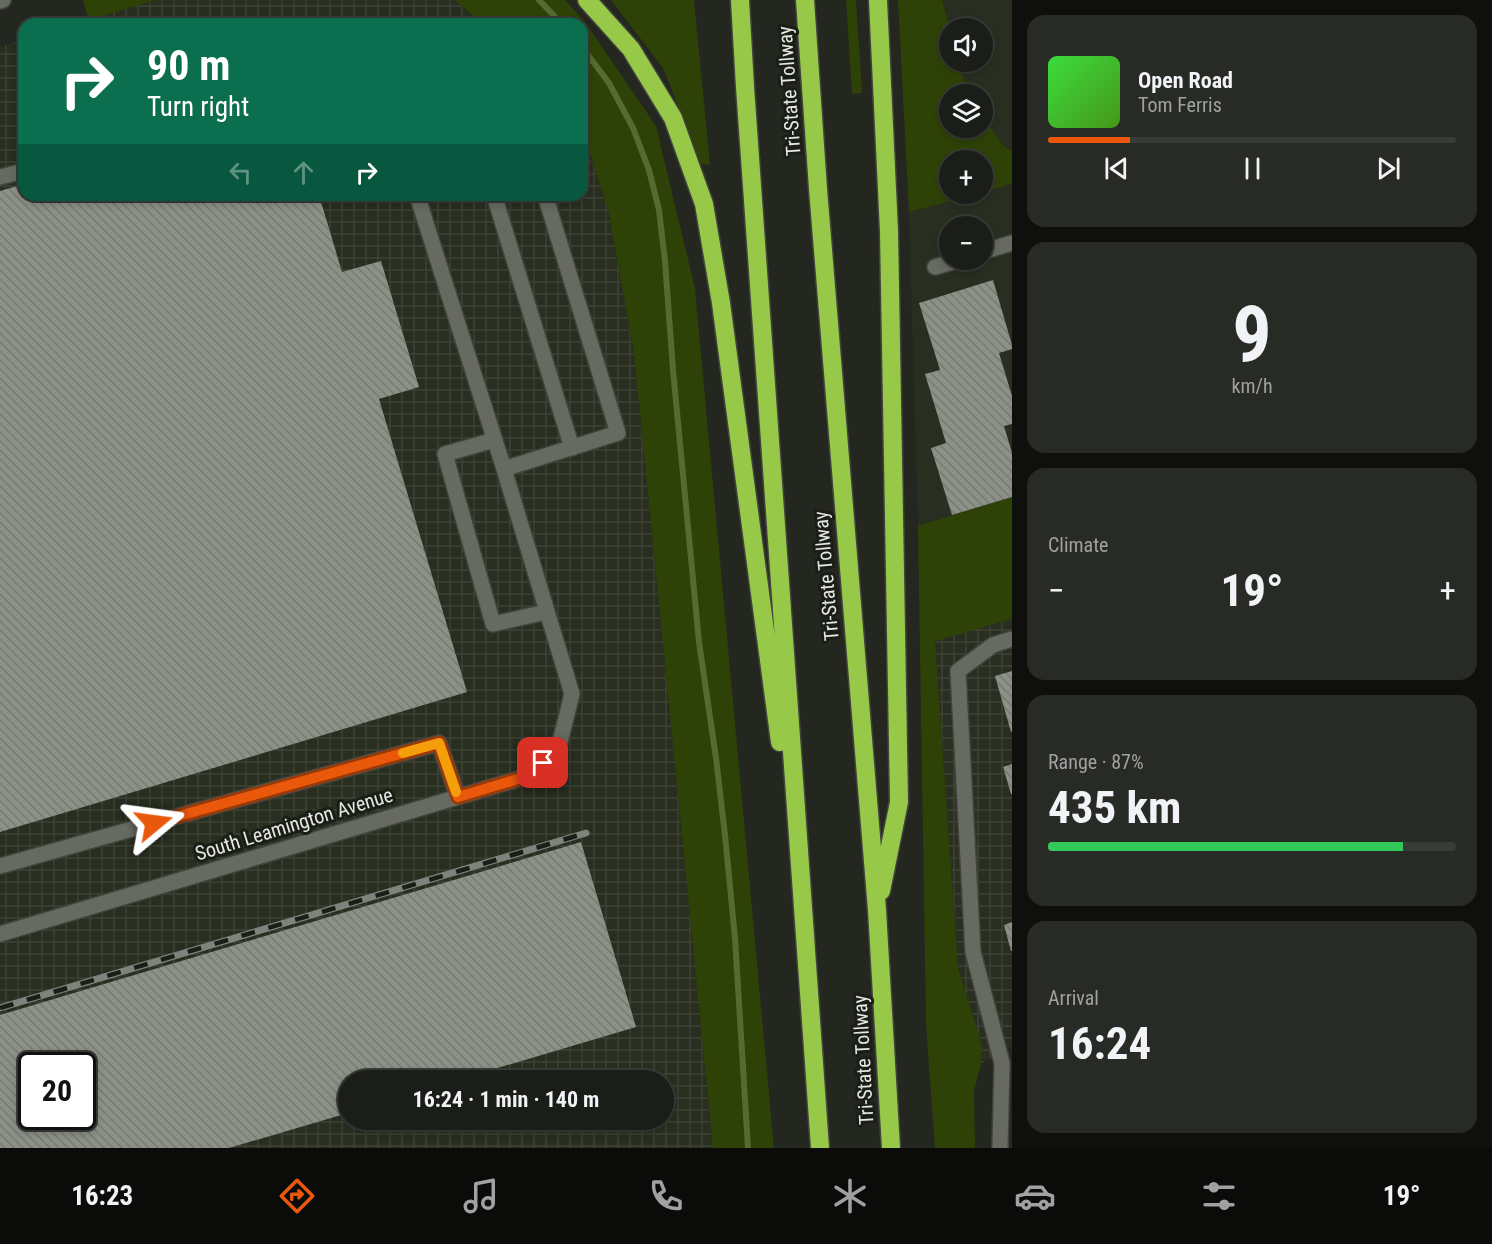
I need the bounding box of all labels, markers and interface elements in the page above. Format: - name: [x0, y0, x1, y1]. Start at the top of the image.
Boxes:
- map controls: [939, 18, 993, 270]
- button: sound: [939, 18, 993, 72]
- street label: Tri-State Tollway: [772, 25, 806, 157]
- text: 90 m: [147, 41, 230, 90]
- icon: right: [48, 42, 126, 120]
- text: Open Road: [1138, 68, 1233, 93]
- button: layers: [939, 84, 993, 138]
- text: Turn right: [147, 91, 249, 123]
- text: Tom Ferris: [1138, 93, 1222, 117]
- button: +: [939, 150, 993, 204]
- icon: previous: [1100, 152, 1133, 185]
- icon: pause: [1236, 152, 1269, 185]
- icon: next: [1372, 152, 1405, 185]
- icon: left: [224, 156, 257, 189]
- icon: ahead: [287, 156, 320, 189]
- icon: right: [350, 156, 383, 189]
- button: −: [939, 216, 993, 270]
- text: 9: [1232, 289, 1272, 380]
- text: km/h: [1231, 374, 1273, 398]
- street label: Tri-State Tollway: [808, 510, 844, 642]
- text: Climate: [1048, 533, 1108, 557]
- text: 19°: [1221, 564, 1284, 617]
- text: −: [1048, 571, 1065, 610]
- text: +: [1440, 571, 1456, 610]
- pin: [517, 737, 568, 788]
- icon: arrive: [526, 746, 559, 779]
- text: Range · 87%: [1048, 750, 1144, 774]
- text: 435 km: [1048, 781, 1181, 834]
- street label: South Leamington Avenue: [192, 782, 396, 866]
- position arrow: [122, 791, 186, 855]
- text: Arrival: [1048, 986, 1099, 1010]
- street label: Tri-State Tollway: [848, 994, 878, 1126]
- text: 16:24: [1048, 1017, 1151, 1070]
- speed limit sign: 20: [18, 1052, 96, 1130]
- text: 16:24 · 1 min · 140 m: [413, 1087, 599, 1112]
- icon: directions: [276, 1175, 318, 1217]
- icon: music: [460, 1175, 502, 1217]
- icon: phone: [645, 1175, 687, 1217]
- icon: climate: [829, 1175, 871, 1217]
- icon: car: [1014, 1175, 1056, 1217]
- icon: filters: [1198, 1175, 1240, 1217]
- text: 16:23: [71, 1180, 133, 1212]
- text: 19°: [1383, 1180, 1421, 1212]

